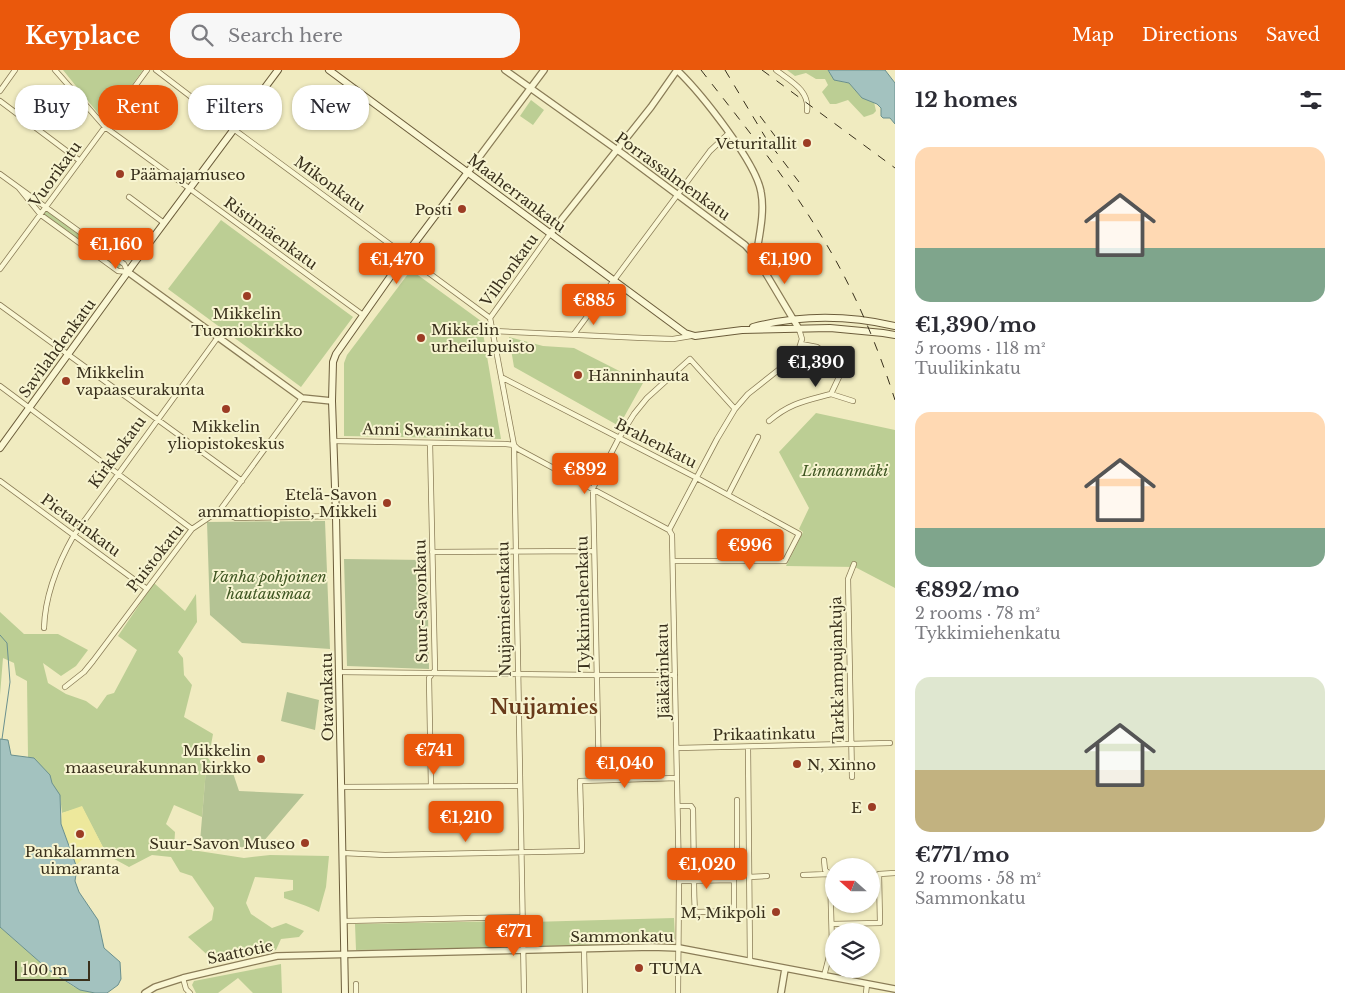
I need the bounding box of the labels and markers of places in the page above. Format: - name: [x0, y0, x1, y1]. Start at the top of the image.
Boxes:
- place label: Veturitallit: [714, 134, 797, 153]
- marker: Veturitallit: [801, 137, 813, 149]
- place label: Päämajamuseo: [130, 165, 246, 184]
- marker: Päämajamuseo: [114, 168, 126, 180]
- place label: Posti: [415, 200, 452, 219]
- marker: Posti: [456, 203, 468, 215]
- pin: €1,160: [75, 228, 157, 270]
- pin: €1,470: [356, 242, 438, 285]
- pin: €1,190: [744, 242, 826, 285]
- pin: €885: [564, 284, 624, 326]
- marker: Mikkelin Tuomiokirkko: [241, 290, 253, 302]
- place label: Mikkelin Tuomiokirkko: [191, 304, 303, 340]
- place label: Mikkelin urheilupuisto: [431, 320, 535, 356]
- marker: Mikkelin urheilupuisto: [415, 332, 427, 344]
- pin: €1,390: [775, 346, 857, 388]
- place label: Mikkelin vapaaseurakunta: [76, 363, 205, 399]
- place label: Hänninhauta: [588, 366, 690, 385]
- marker: Hänninhauta: [572, 369, 584, 381]
- marker: Mikkelin vapaaseurakunta: [60, 375, 72, 387]
- marker: Mikkelin yliopistokeskus: [220, 403, 232, 415]
- place label: Mikkelin yliopistokeskus: [167, 417, 285, 453]
- pin: €892: [555, 452, 615, 495]
- place label: Etelä-Savon ammattiopisto, Mikkeli: [198, 485, 377, 521]
- marker: Etelä-Savon ammattiopisto, Mikkeli: [381, 497, 393, 509]
- pin: €996: [720, 528, 780, 571]
- pin: €741: [404, 734, 464, 776]
- place label: Mikkelin maaseurakunnan kirkko: [65, 741, 251, 777]
- pin: €1,040: [584, 746, 666, 789]
- marker: Mikkelin maaseurakunnan kirkko: [255, 753, 267, 765]
- place label: N, Xinno: [807, 755, 876, 774]
- marker: N, Xinno: [791, 758, 803, 770]
- place label: E: [851, 798, 862, 817]
- pin: €1,210: [425, 800, 507, 843]
- marker: E: [866, 801, 878, 813]
- marker: Pankalammen uimaranta: [74, 828, 86, 840]
- place label: Suur-Savon Museo: [149, 834, 295, 853]
- marker: Suur-Savon Museo: [299, 837, 311, 849]
- place label: Pankalammen uimaranta: [25, 842, 135, 878]
- pin: €1,020: [666, 848, 748, 890]
- place label: M, Mikpoli: [681, 903, 766, 922]
- marker: M, Mikpoli: [770, 906, 782, 918]
- pin: €771: [484, 914, 544, 957]
- place label: TUMA: [649, 959, 702, 978]
- marker: TUMA: [633, 962, 645, 974]

